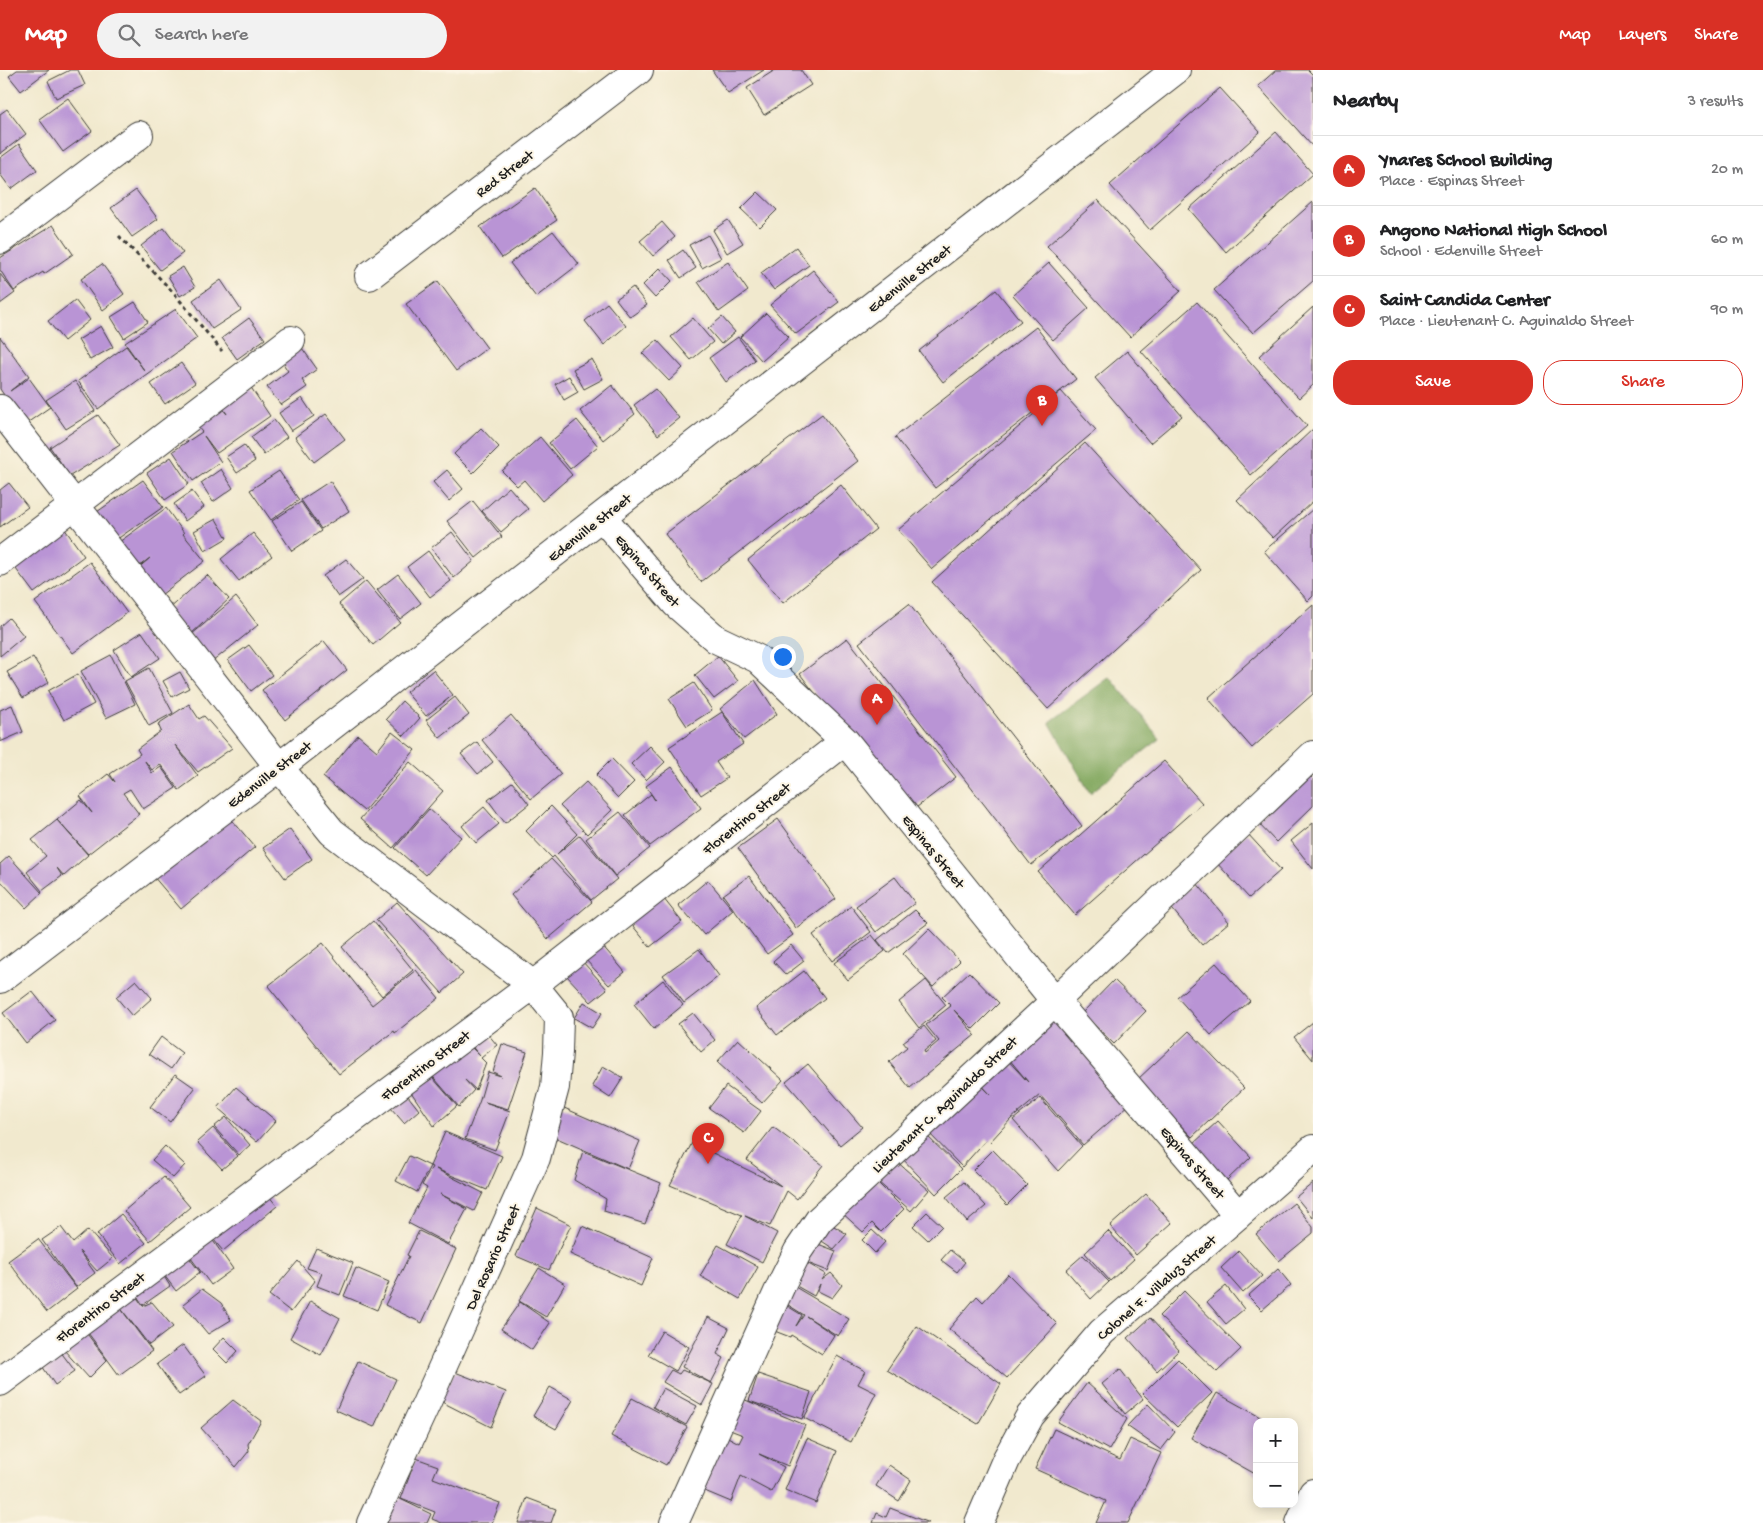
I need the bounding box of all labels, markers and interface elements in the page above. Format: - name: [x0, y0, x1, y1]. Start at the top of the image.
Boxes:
- search box: [97, 13, 447, 58]
- text: Map: [25, 21, 67, 50]
- icon: search: [115, 21, 143, 49]
- text: Search here: [155, 24, 248, 47]
- text: Map: [1559, 25, 1591, 46]
- text: Layers: [1619, 25, 1666, 46]
- text: Share: [1694, 25, 1738, 46]
- text: Nearby: [1333, 90, 1398, 115]
- text: 3 results: [1688, 93, 1743, 112]
- street label: Red Street: [473, 146, 539, 202]
- text: Ynares School Building: [1380, 150, 1552, 173]
- text: A: [1344, 161, 1354, 180]
- text: 20 m: [1711, 161, 1743, 180]
- text: Place · Espinas Street: [1380, 173, 1524, 192]
- text: Angono National High School: [1380, 220, 1607, 243]
- text: B: [1345, 231, 1353, 250]
- text: 60 m: [1711, 231, 1743, 250]
- street label: Edenville Street: [865, 240, 957, 318]
- text: School · Edenville Street: [1380, 243, 1542, 262]
- text: Saint Candida Center: [1380, 290, 1550, 313]
- text: C: [1345, 301, 1353, 320]
- text: 90 m: [1711, 301, 1743, 320]
- text: Place · Lieutenant C. Aguinaldo Street: [1380, 313, 1633, 332]
- button: Save: [1333, 360, 1533, 405]
- button: Share: [1543, 360, 1743, 405]
- pin: B: [1026, 385, 1058, 426]
- street label: Edenville Street: [545, 489, 637, 567]
- street label: Espinas Street: [610, 531, 684, 613]
- your location: [770, 644, 796, 670]
- pin: A: [861, 684, 893, 725]
- street label: Edenville Street: [225, 737, 317, 813]
- street label: Florentino Street: [699, 778, 796, 860]
- street label: Espinas Street: [897, 812, 969, 894]
- street label: Florentino Street: [377, 1026, 476, 1107]
- street label: Lieutenant C. Aguinaldo Street: [869, 1032, 1023, 1178]
- pin: C: [692, 1123, 724, 1164]
- street label: Espinas Street: [1155, 1123, 1229, 1205]
- street label: Del Rosario Street: [462, 1200, 526, 1314]
- street label: Colonel F. Villaluz Street: [1094, 1231, 1222, 1345]
- street label: Florentino Street: [52, 1268, 151, 1349]
- map controls: [1253, 1418, 1298, 1508]
- button: +: [1253, 1418, 1298, 1463]
- button: −: [1253, 1463, 1298, 1508]

